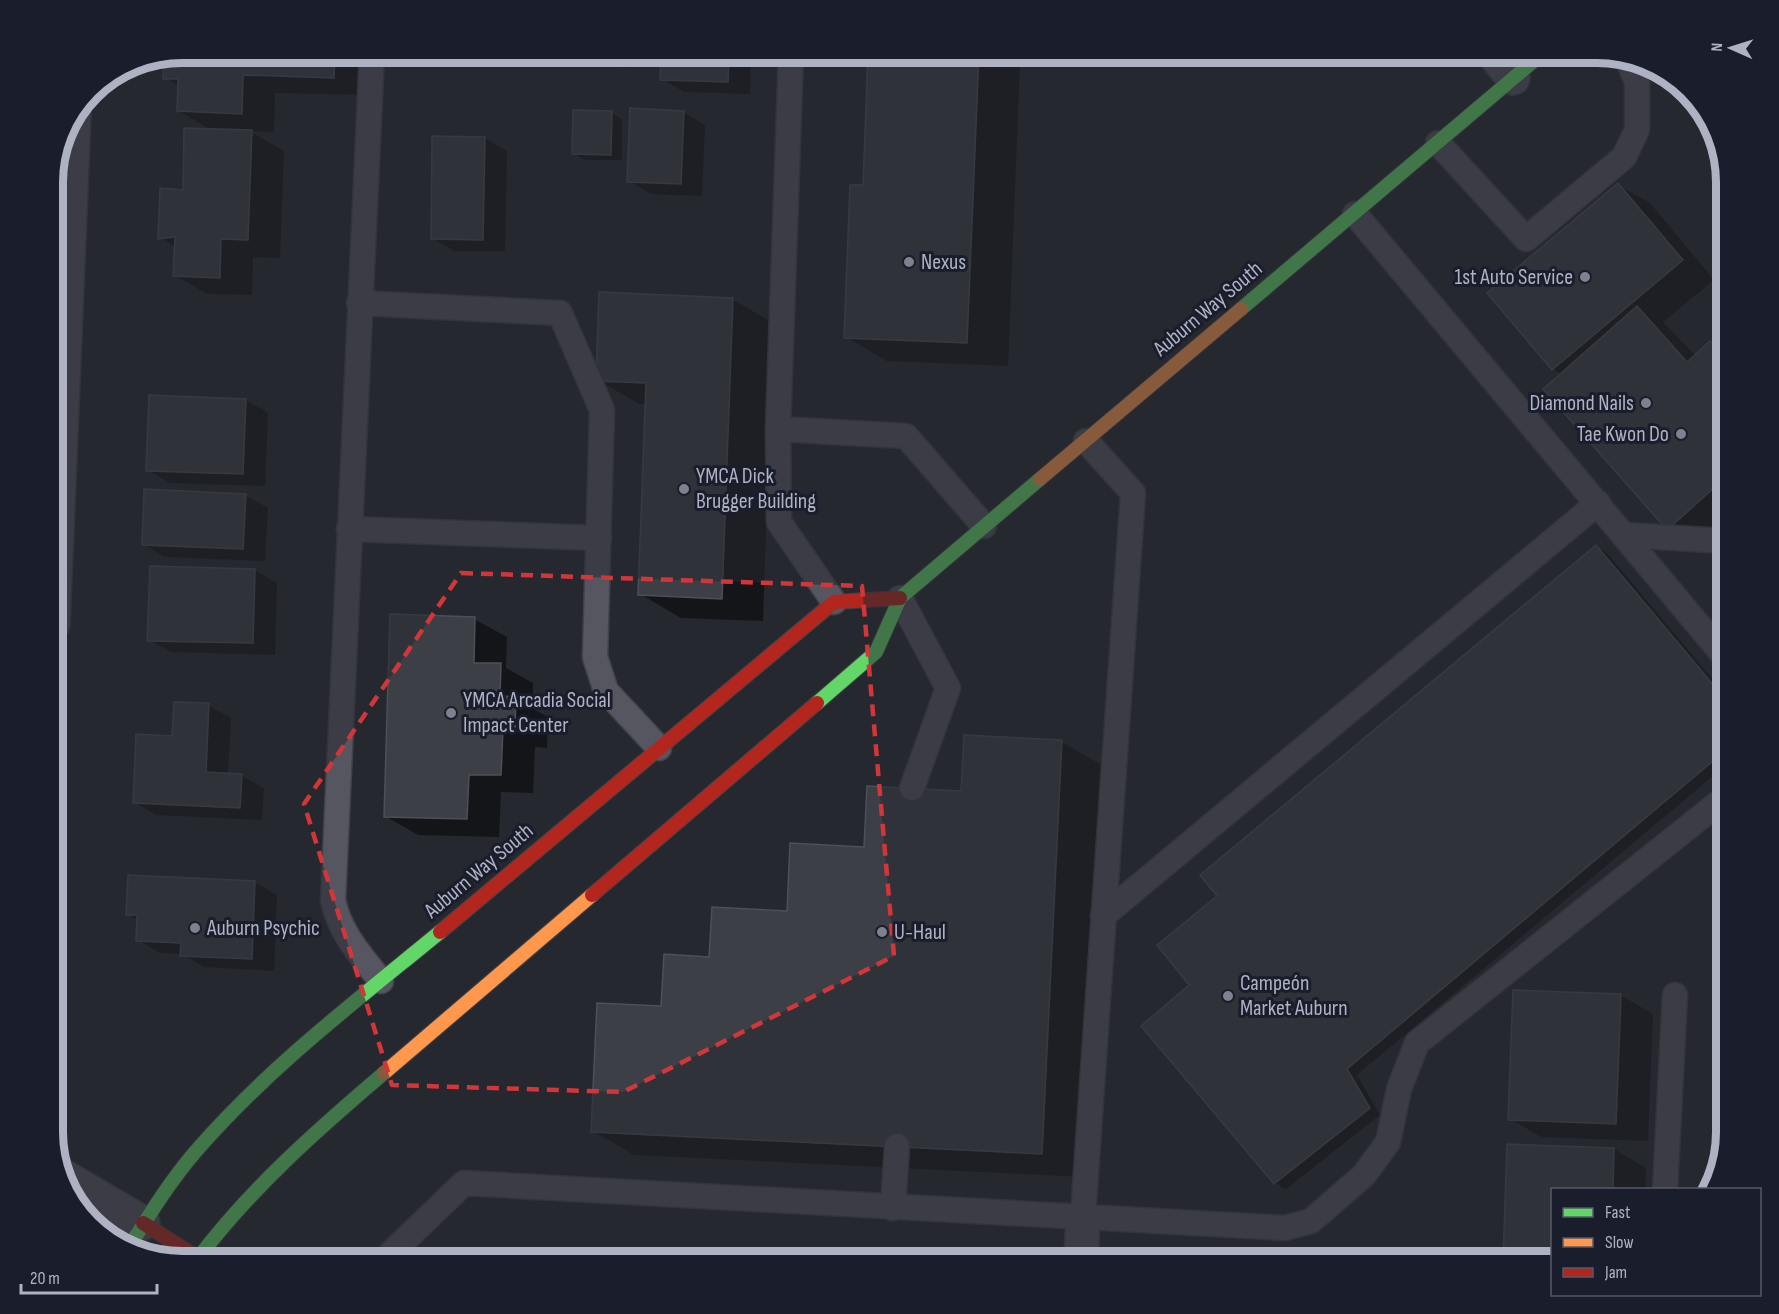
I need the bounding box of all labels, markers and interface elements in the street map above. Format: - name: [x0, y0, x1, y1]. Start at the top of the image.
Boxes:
- north arrow: [1701, 18, 1761, 78]
- text: N: [1708, 43, 1727, 52]
- place label: Nexus: [921, 249, 966, 276]
- marker: Nexus: [902, 255, 916, 269]
- street label: Auburn Way South: [1147, 256, 1268, 363]
- place label: 1st Auto Service: [1455, 264, 1573, 291]
- marker: 1st Auto Service: [1578, 270, 1592, 284]
- place label: Diamond Nails: [1529, 390, 1634, 417]
- marker: Diamond Nails: [1639, 396, 1653, 410]
- place label: Tae Kwon Do: [1577, 421, 1669, 448]
- marker: Tae Kwon Do: [1674, 427, 1688, 441]
- place label: YMCA Dick Brugger Building: [696, 463, 816, 515]
- marker: YMCA Dick Brugger Building: [677, 482, 691, 496]
- place label: YMCA Arcadia Social Impact Center: [463, 687, 611, 739]
- marker: YMCA Arcadia Social Impact Center: [444, 706, 458, 720]
- street label: Auburn Way South: [418, 818, 539, 925]
- place label: Auburn Psychic: [206, 915, 320, 942]
- place label: U-Haul: [894, 919, 946, 946]
- marker: Auburn Psychic: [188, 921, 202, 935]
- marker: U-Haul: [875, 925, 889, 939]
- place label: Campeón Market Auburn: [1240, 970, 1348, 1022]
- marker: Campeón Market Auburn: [1221, 989, 1235, 1003]
- legend: [1551, 1188, 1761, 1296]
- text: Fast: [1605, 1202, 1631, 1223]
- text: Slow: [1605, 1232, 1634, 1253]
- scale bar: [21, 1257, 158, 1295]
- text: Jam: [1604, 1262, 1627, 1283]
- text: 20 m: [30, 1268, 60, 1289]

